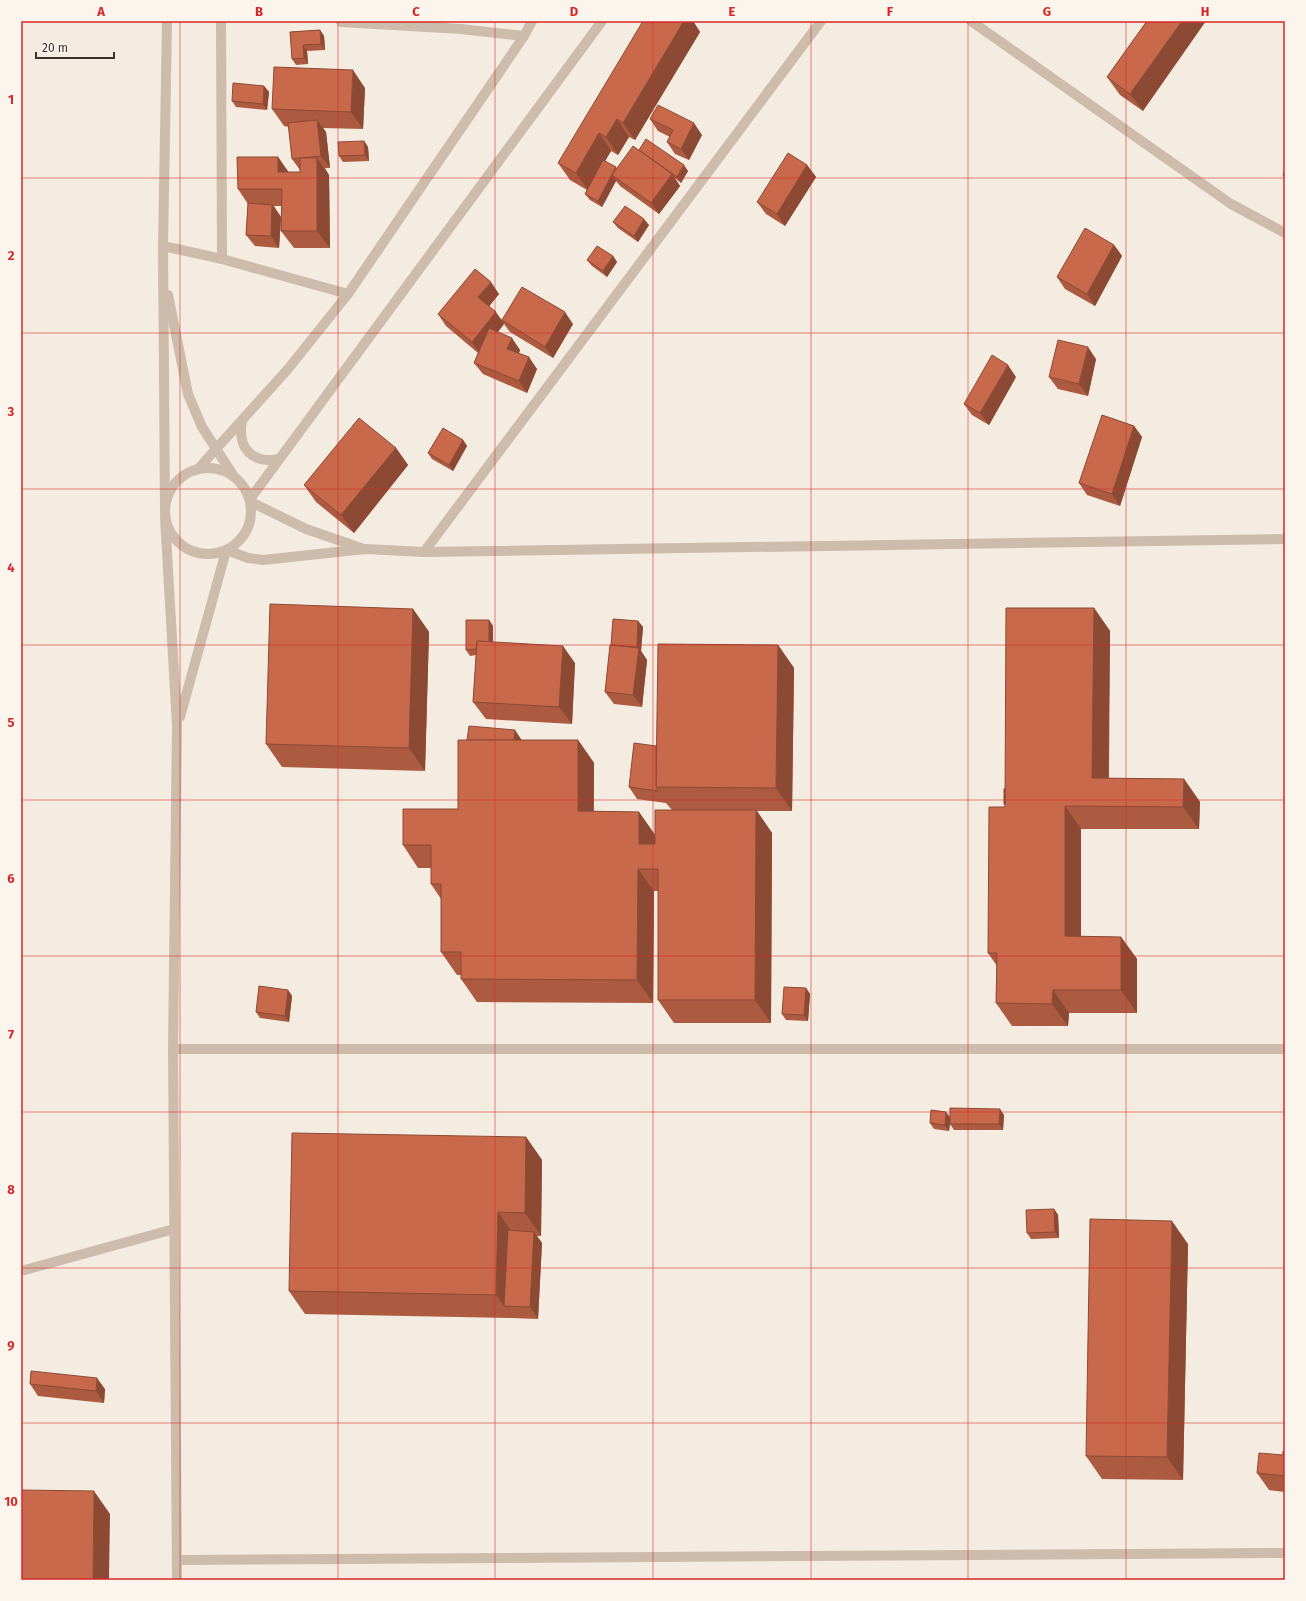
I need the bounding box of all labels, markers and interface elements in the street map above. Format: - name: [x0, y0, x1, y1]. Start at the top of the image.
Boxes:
- text: A: [96, 4, 105, 19]
- text: B: [255, 4, 263, 19]
- text: C: [412, 4, 420, 19]
- text: D: [570, 4, 579, 19]
- text: E: [729, 4, 736, 19]
- text: F: [887, 4, 894, 19]
- text: G: [1043, 4, 1051, 19]
- text: H: [1201, 4, 1209, 19]
- scale bar: [36, 34, 114, 60]
- text: 20 m: [42, 41, 68, 55]
- text: 1: [8, 92, 14, 107]
- text: 2: [8, 248, 15, 263]
- text: 3: [7, 404, 15, 419]
- text: 4: [7, 560, 15, 575]
- text: 5: [8, 715, 15, 730]
- text: 6: [7, 871, 15, 886]
- text: 7: [8, 1027, 14, 1042]
- text: 8: [7, 1182, 15, 1197]
- text: 9: [7, 1338, 15, 1353]
- text: 10: [4, 1494, 18, 1509]

